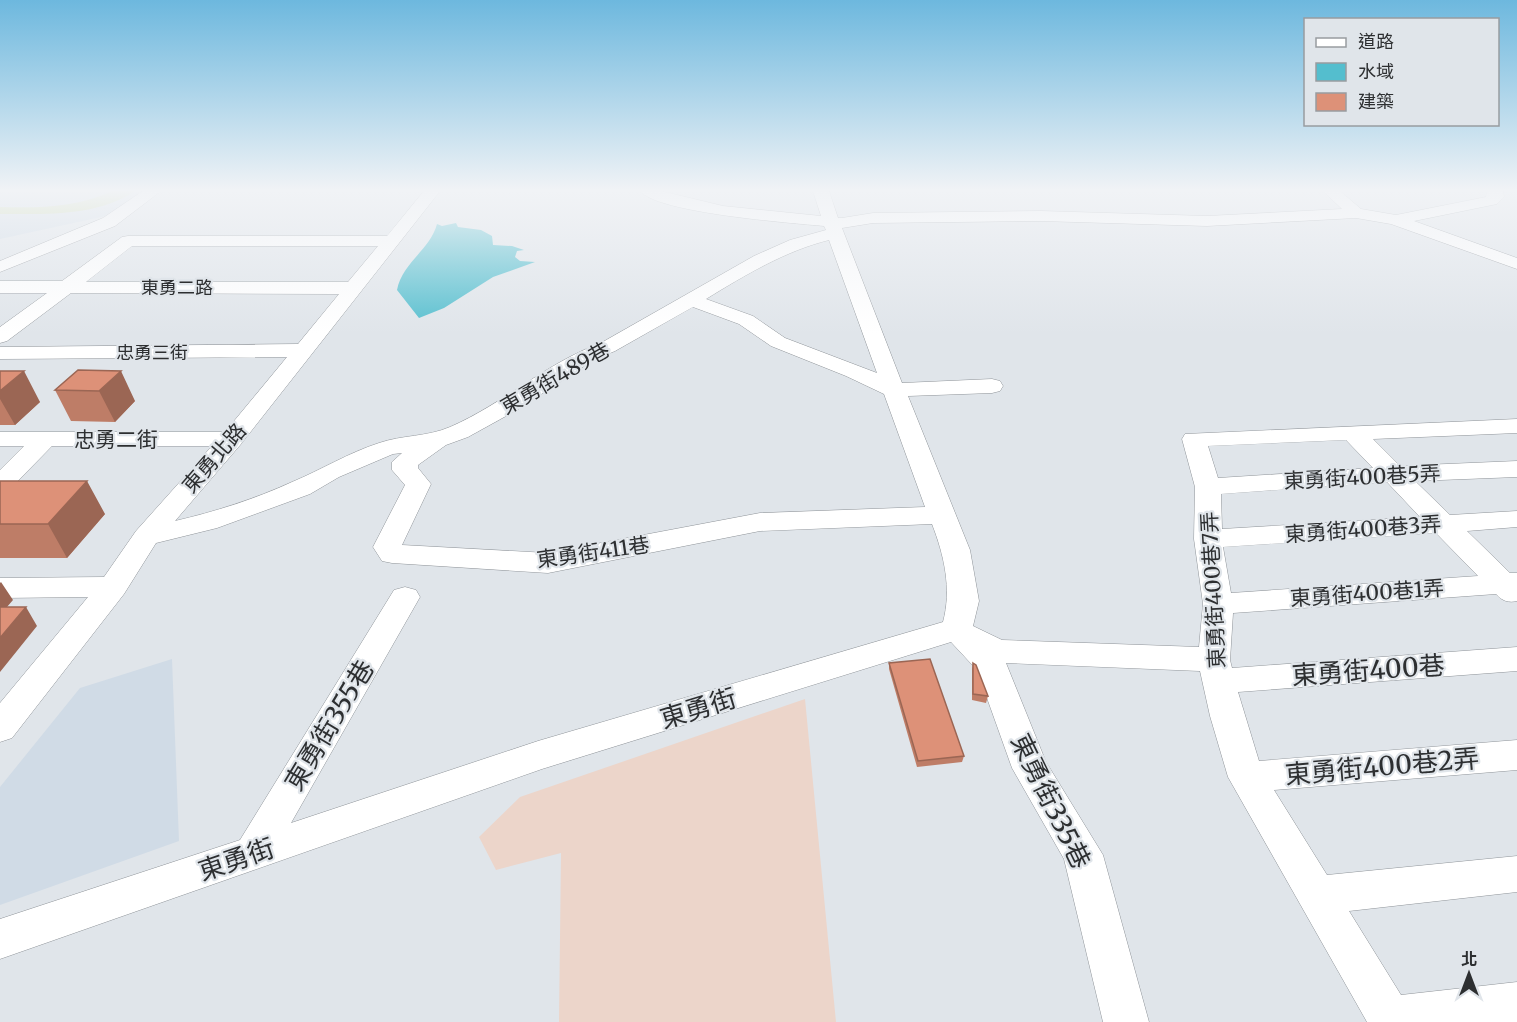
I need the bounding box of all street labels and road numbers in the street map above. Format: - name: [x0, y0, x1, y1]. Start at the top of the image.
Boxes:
- street label: 東勇二路: [141, 276, 213, 299]
- street label: 東勇街489巷: [496, 336, 614, 420]
- street label: 忠勇三街: [116, 341, 188, 364]
- street label: 東勇北路: [176, 417, 252, 499]
- street label: 忠勇二街: [74, 426, 158, 453]
- street label: 東勇街400巷5弄: [1283, 459, 1441, 495]
- street label: 東勇街400巷3弄: [1284, 510, 1442, 548]
- street label: 東勇街400巷7弄: [1195, 511, 1231, 669]
- street label: 東勇街411巷: [535, 531, 651, 573]
- street label: 東勇街400巷1弄: [1289, 574, 1445, 612]
- street label: 東勇街400巷: [1290, 648, 1446, 692]
- street label: 東勇街355巷: [277, 654, 381, 796]
- street label: 東勇街: [656, 681, 740, 735]
- street label: 東勇街335巷: [1004, 728, 1098, 874]
- street label: 東勇街400巷2弄: [1283, 741, 1481, 791]
- street label: 東勇街: [194, 831, 278, 887]

